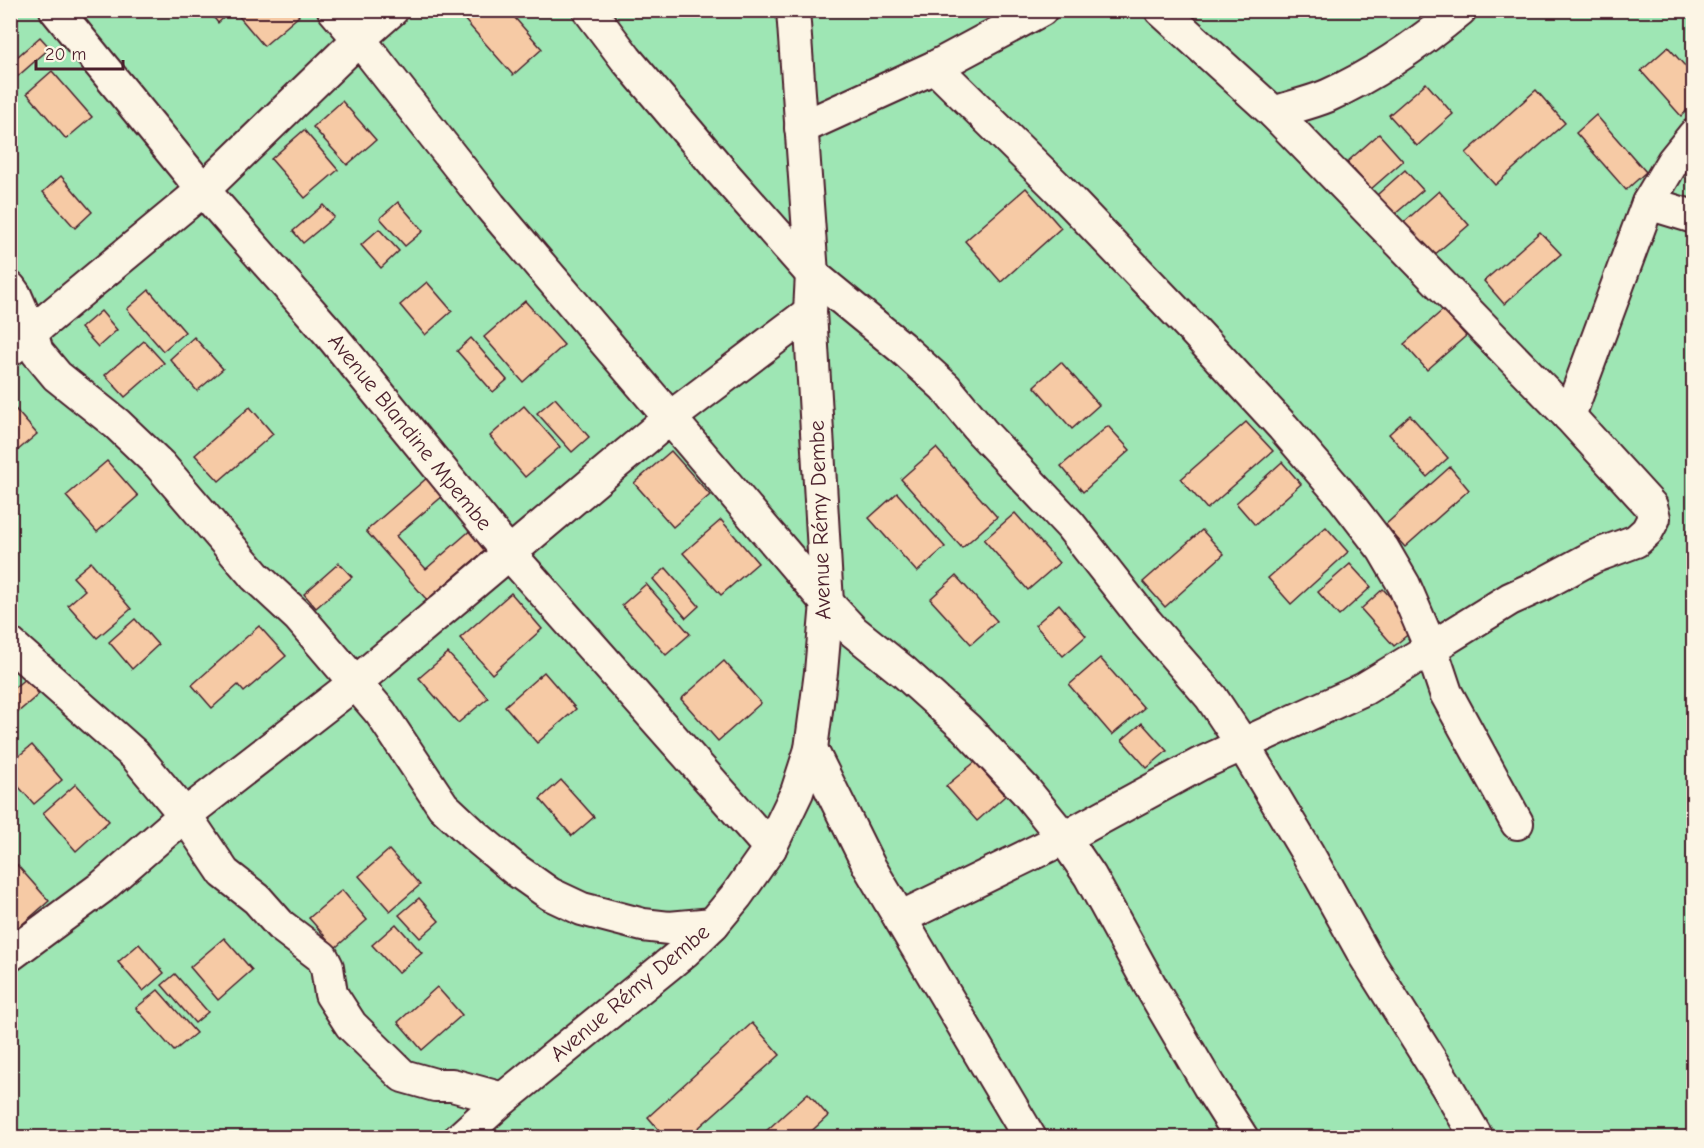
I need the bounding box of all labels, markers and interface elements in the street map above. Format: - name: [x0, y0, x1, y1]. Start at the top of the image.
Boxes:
- scale bar: [36, 33, 123, 71]
- text: 20 m: [45, 44, 86, 65]
- street label: Avenue Blandine Mpembe: [323, 328, 497, 536]
- street label: Avenue Rémy Dembe: [804, 420, 836, 620]
- street label: Avenue Rémy Dembe: [545, 919, 715, 1067]

